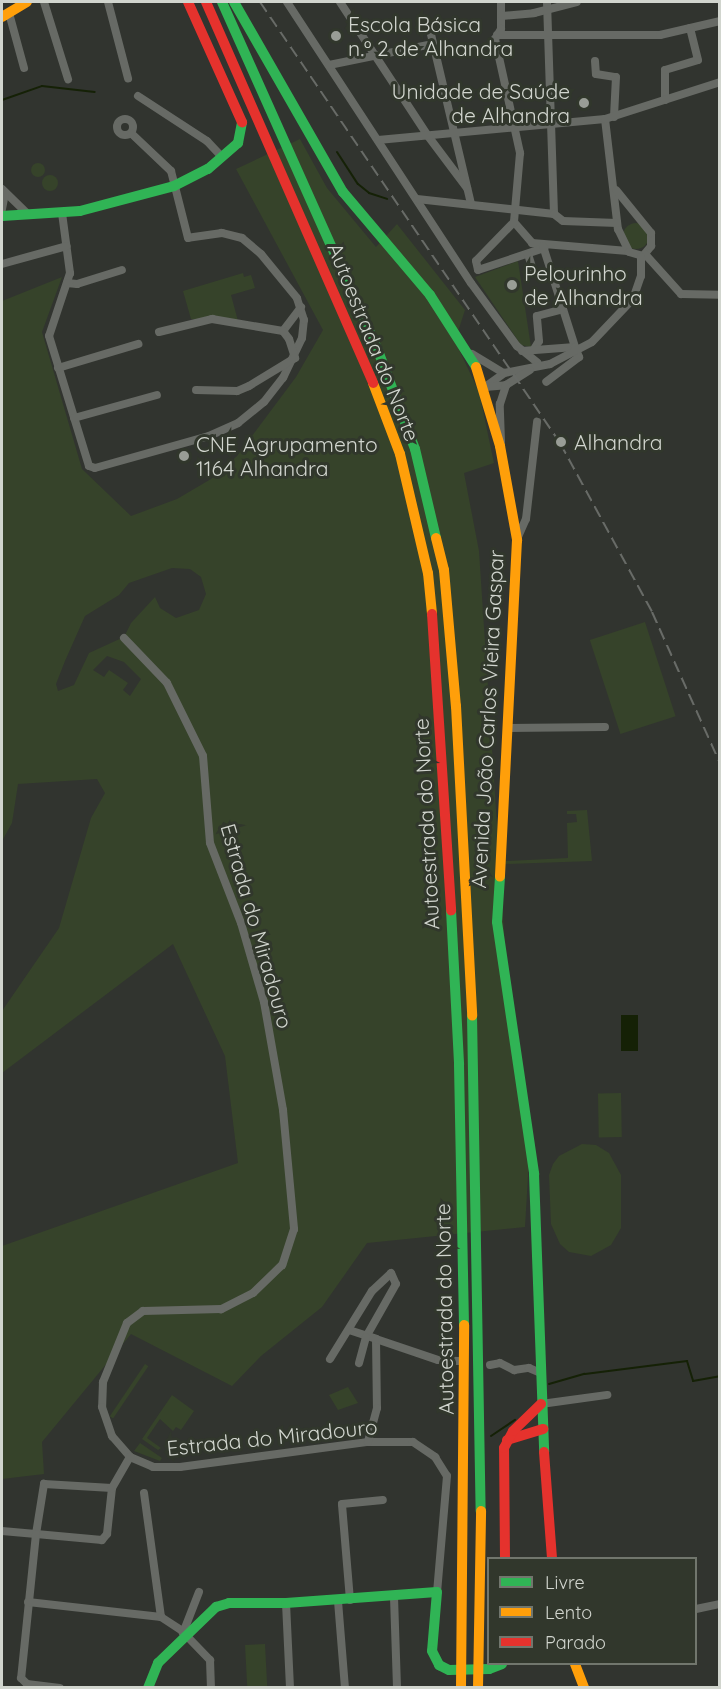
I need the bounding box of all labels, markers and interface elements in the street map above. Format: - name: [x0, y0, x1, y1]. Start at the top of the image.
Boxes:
- place label: Escola Básica n.º 2 de Alhandra: [348, 11, 513, 61]
- marker: Escola Básica n.º 2 de Alhandra: [329, 29, 343, 43]
- place label: Unidade de Saúde de Alhandra: [391, 78, 570, 128]
- marker: Unidade de Saúde de Alhandra: [575, 94, 593, 112]
- street label: Autoestrada do Norte: [323, 239, 425, 445]
- place label: Pelourinho de Alhandra: [524, 260, 643, 310]
- marker: Pelourinho de Alhandra: [505, 278, 519, 292]
- place label: Alhandra: [574, 429, 662, 455]
- place label: CNE Agrupamento 1164 Alhandra: [196, 431, 378, 481]
- marker: Alhandra: [552, 433, 570, 451]
- marker: CNE Agrupamento 1164 Alhandra: [177, 449, 191, 463]
- street label: Avenida João Carlos Vieira Gaspar: [466, 549, 508, 889]
- street label: Autoestrada do Norte: [408, 718, 444, 930]
- street label: Estrada do Miradouro: [216, 821, 298, 1031]
- street label: Autoestrada do Norte: [430, 1203, 458, 1415]
- street label: Estrada do Miradouro: [165, 1413, 379, 1461]
- legend: [487, 1557, 697, 1665]
- text: Livre: [545, 1571, 585, 1594]
- text: Lento: [545, 1601, 592, 1624]
- text: Parado: [545, 1631, 606, 1654]

